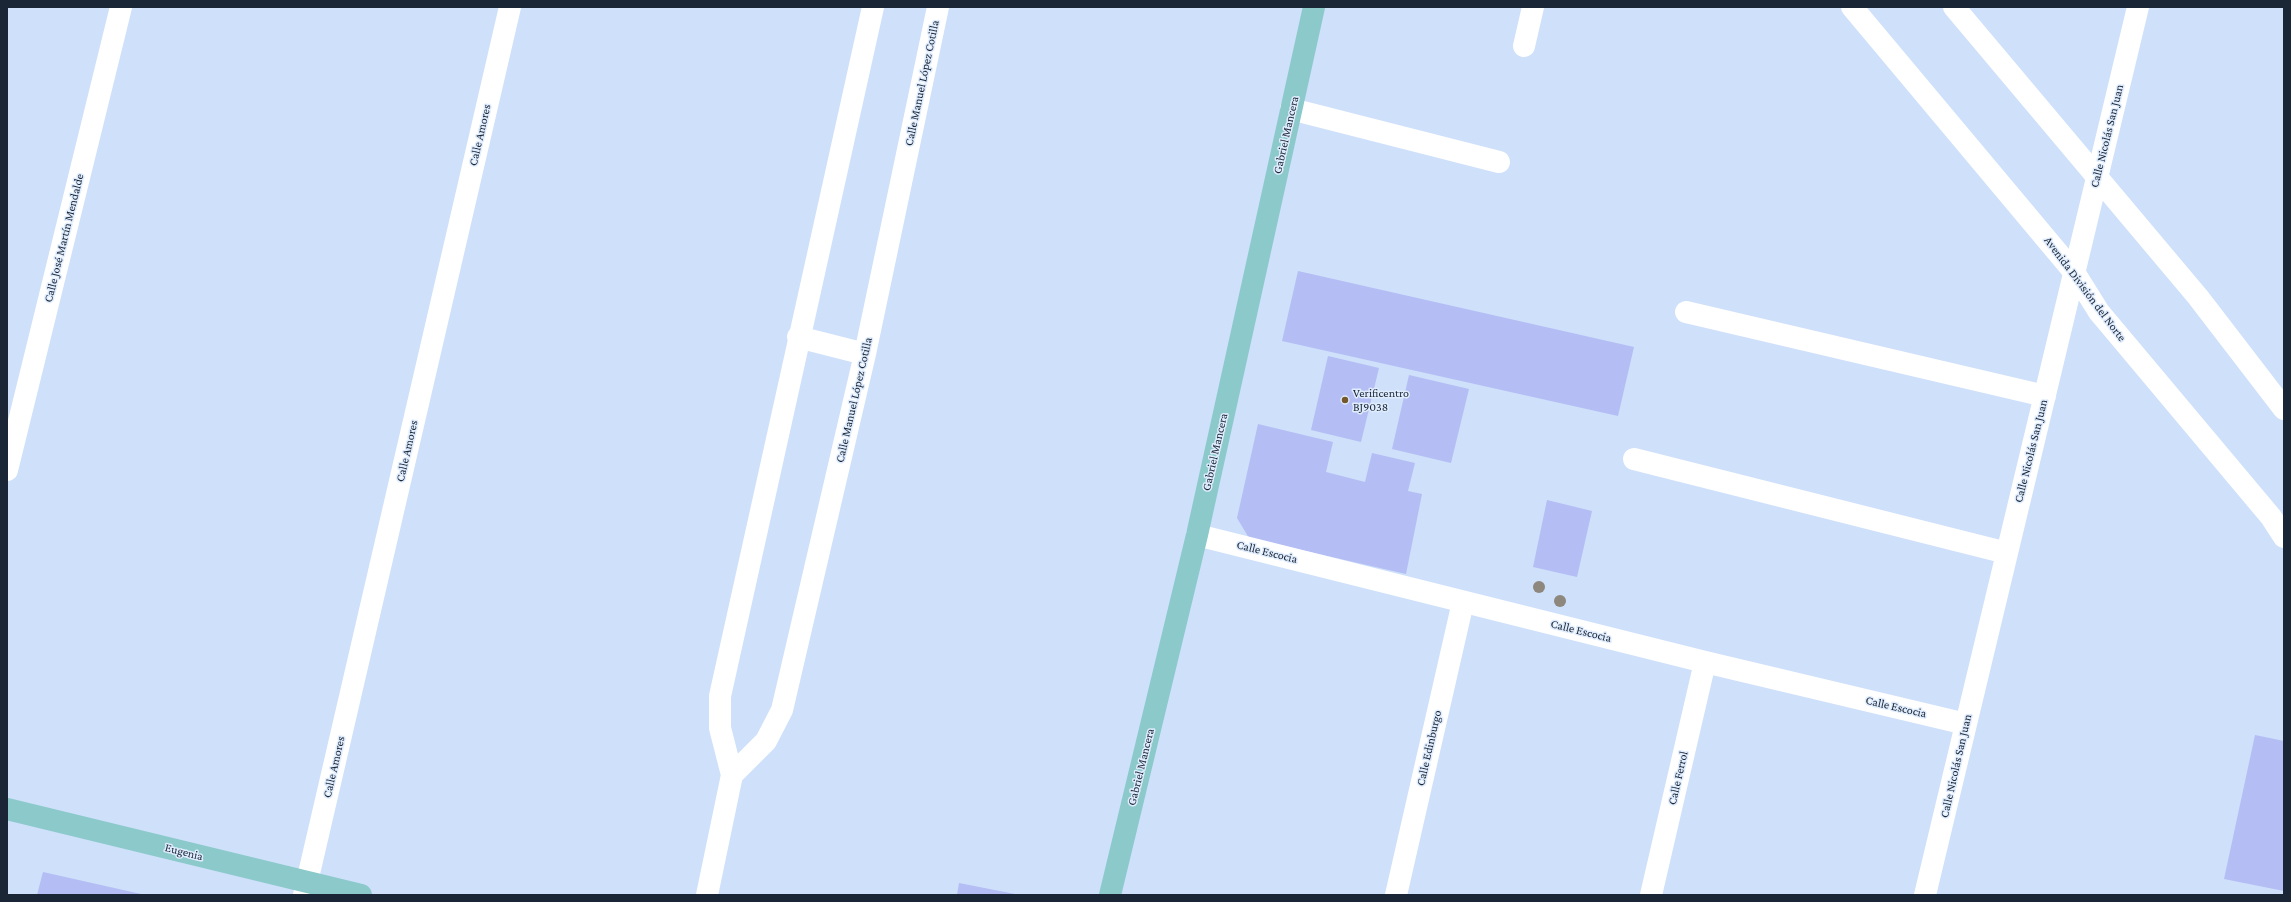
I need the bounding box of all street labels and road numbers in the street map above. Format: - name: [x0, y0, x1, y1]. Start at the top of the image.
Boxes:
- street label: Calle Manuel López Cotilla: [902, 19, 942, 147]
- street label: Calle Nicolás San Juan: [2087, 83, 2127, 189]
- street label: Gabriel Mancera: [1270, 95, 1302, 175]
- street label: Calle Amores: [466, 103, 494, 167]
- street label: Calle José Martín Mendalde: [41, 172, 87, 304]
- street label: Avenida División del Norte: [2041, 234, 2129, 344]
- street label: Calle Manuel López Cotilla: [833, 336, 875, 464]
- street label: Calle Nicolás San Juan: [2011, 398, 2051, 504]
- street label: Gabriel Mancera: [1199, 412, 1231, 492]
- street label: Calle Amores: [393, 419, 421, 483]
- street label: Calle Escocia: [1235, 537, 1299, 567]
- street label: Calle Escocia: [1549, 616, 1613, 646]
- street label: Calle Escocia: [1864, 693, 1928, 721]
- street label: Calle Edinburgo: [1413, 709, 1445, 787]
- street label: Calle Nicolás San Juan: [1937, 713, 1975, 819]
- street label: Gabriel Mancera: [1124, 727, 1158, 807]
- street label: Calle Amores: [320, 735, 348, 799]
- street label: Calle Ferrol: [1665, 750, 1691, 806]
- street label: Eugenia: [163, 840, 205, 864]

